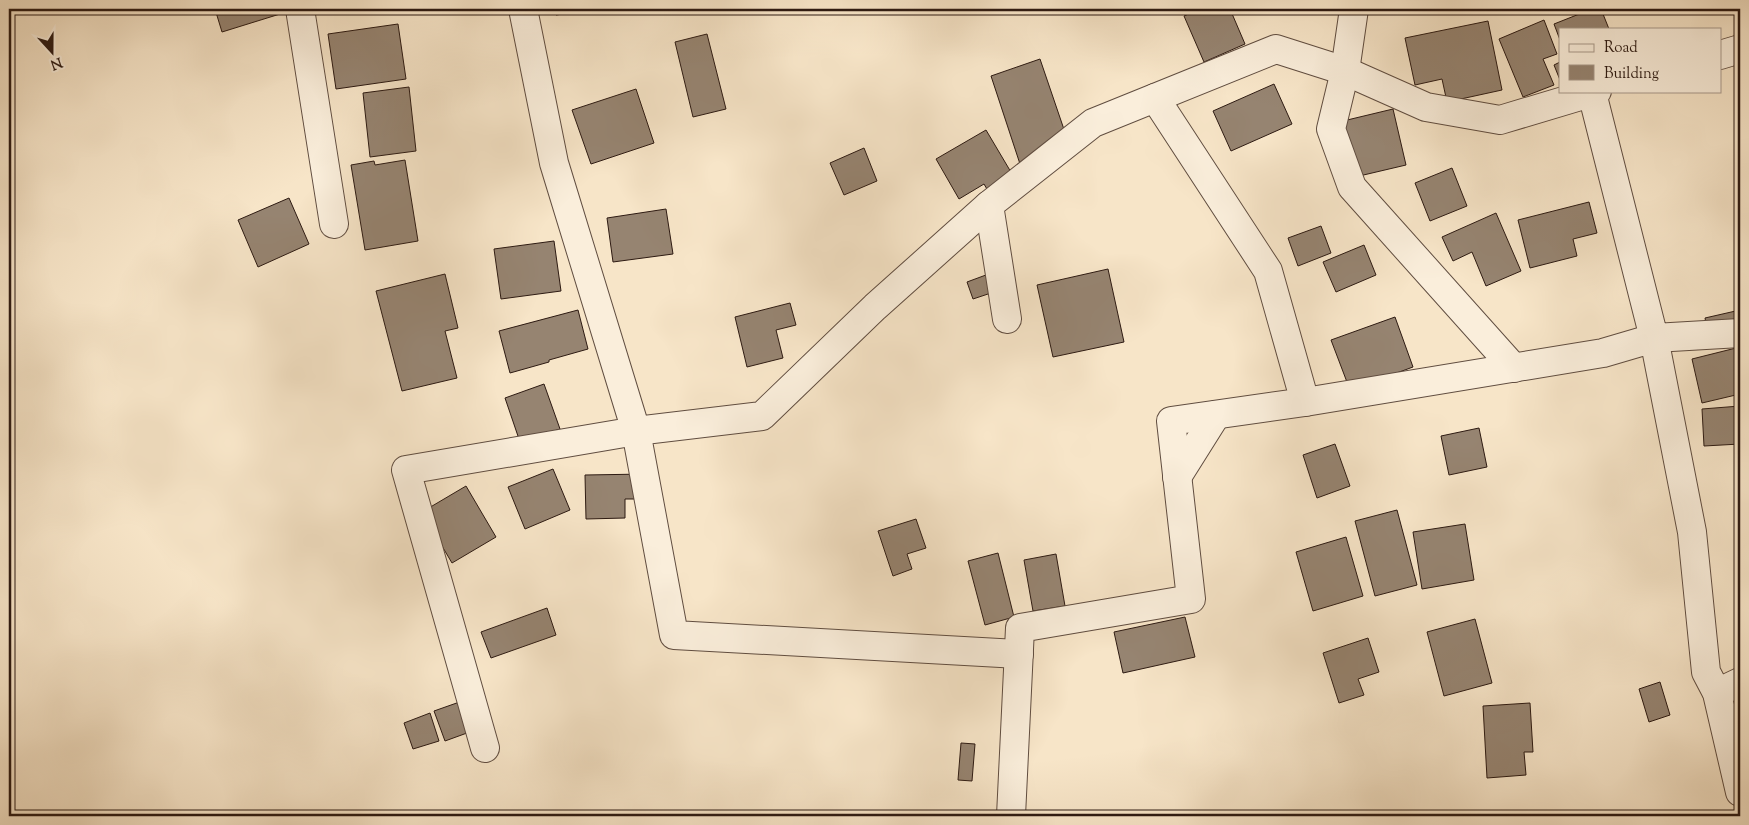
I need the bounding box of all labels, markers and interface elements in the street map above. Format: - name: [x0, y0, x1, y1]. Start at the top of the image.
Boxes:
- north arrow: [28, 28, 78, 78]
- legend: [1559, 28, 1722, 92]
- text: Road: [1604, 38, 1638, 59]
- text: N: [47, 51, 65, 74]
- text: Building: [1604, 64, 1659, 85]

